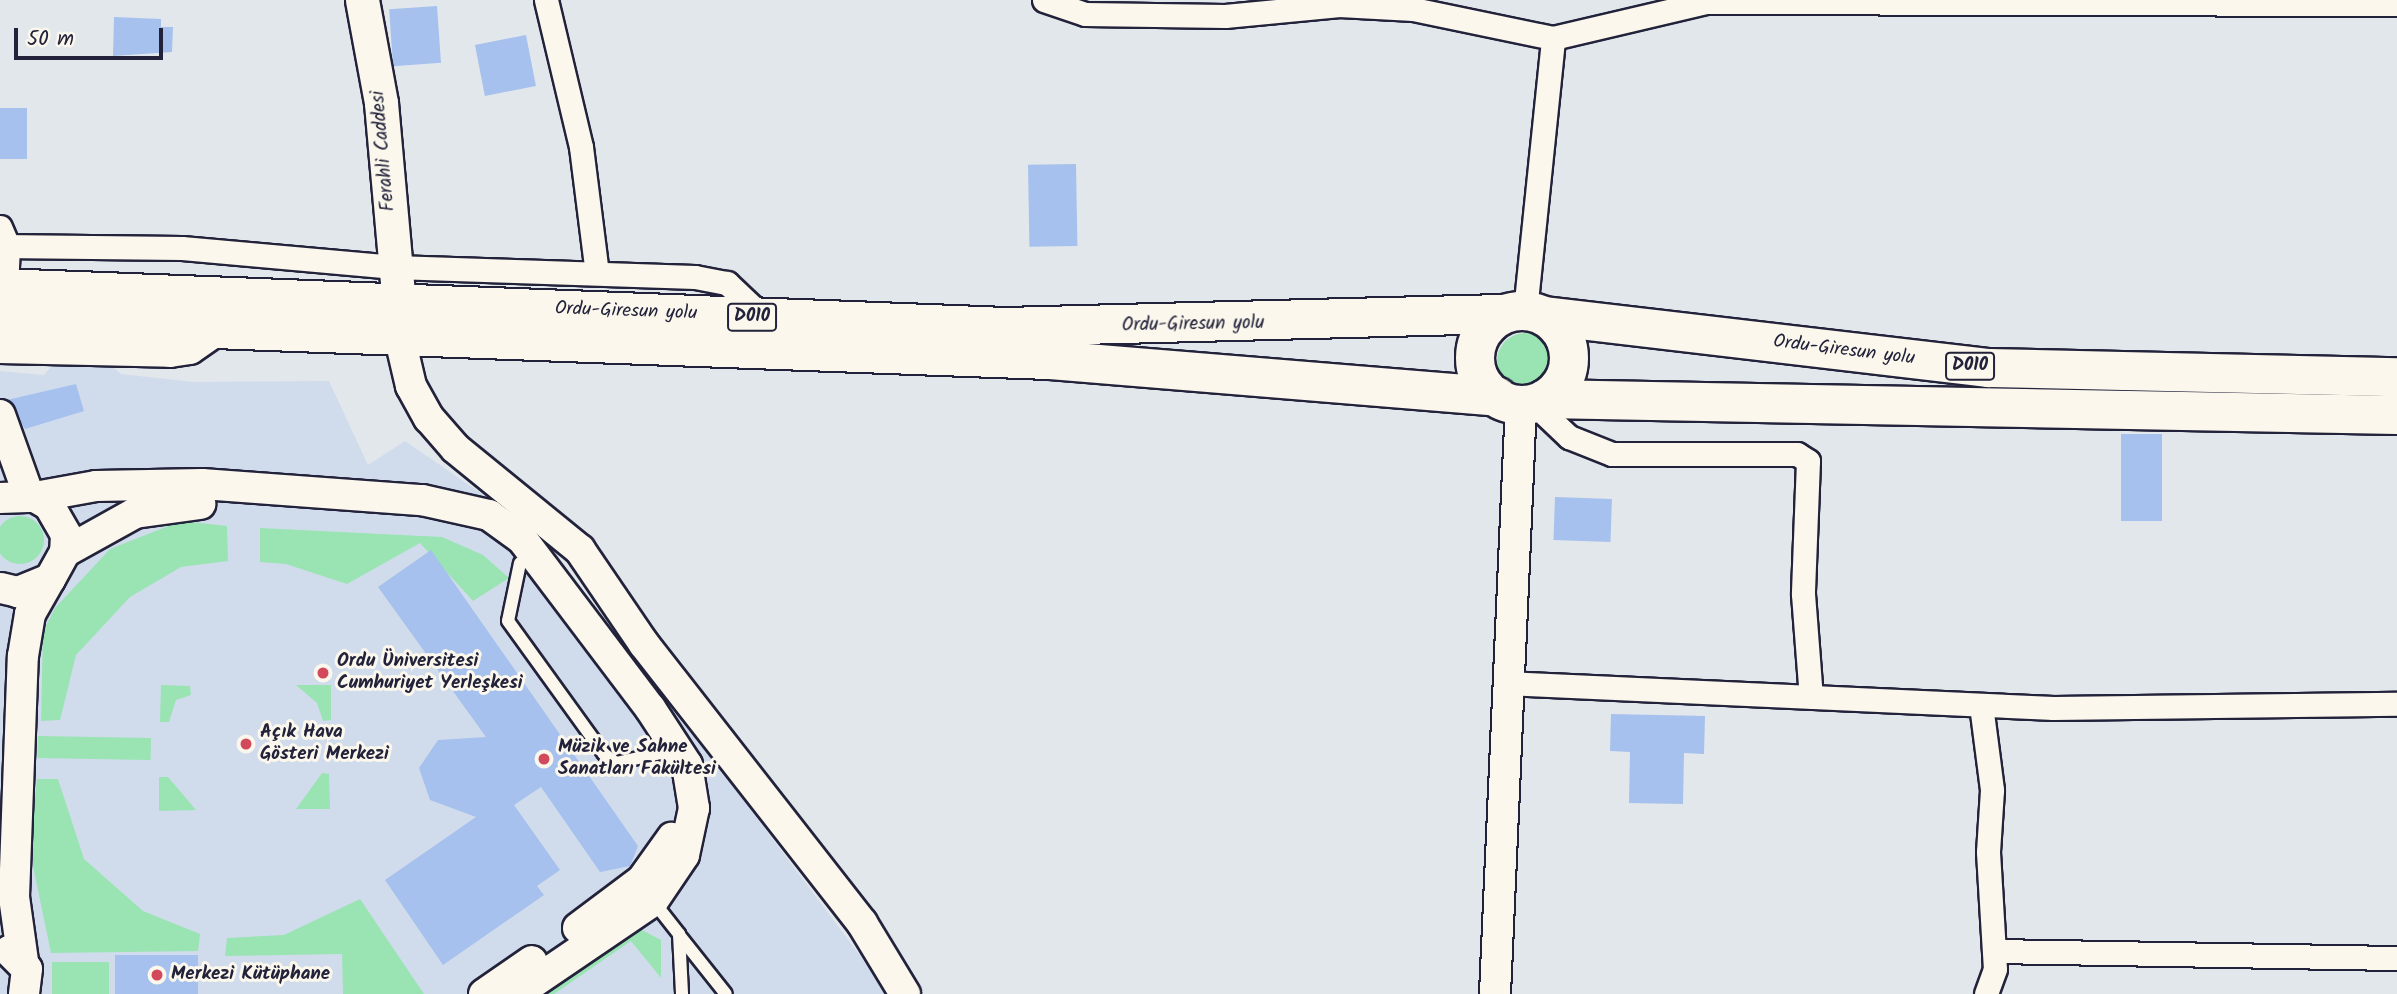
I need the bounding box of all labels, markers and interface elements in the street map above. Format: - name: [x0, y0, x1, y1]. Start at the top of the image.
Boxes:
- scale bar: [18, 14, 166, 58]
- text: 50 m: [27, 23, 74, 56]
- street label: Ferahli Caddesi: [367, 90, 401, 212]
- street label: Ordu-Giresun yolu: [554, 298, 698, 326]
- road number: D010: [726, 302, 778, 332]
- street label: Ordu-Giresun yolu: [1122, 312, 1264, 338]
- street label: Ordu-Giresun yolu: [1772, 331, 1916, 371]
- road number: D010: [1944, 352, 1996, 380]
- place label: Ordu Üniversitesi Cumhuriyet Yerleşkesi: [337, 651, 523, 695]
- marker: Ordu Üniversitesi Cumhuriyet Yerleşkesi: [315, 665, 331, 681]
- place label: Açık Hava Gösteri Merkezi: [260, 722, 389, 766]
- marker: Açık Hava Gösteri Merkezi: [238, 736, 254, 752]
- place label: Müzik ve Sahne Sanatları Fakültesi: [558, 737, 716, 781]
- marker: Müzik ve Sahne Sanatları Fakültesi: [536, 751, 552, 767]
- place label: Merkezi Kütüphane: [171, 964, 330, 986]
- marker: Merkezi Kütüphane: [149, 967, 165, 983]

